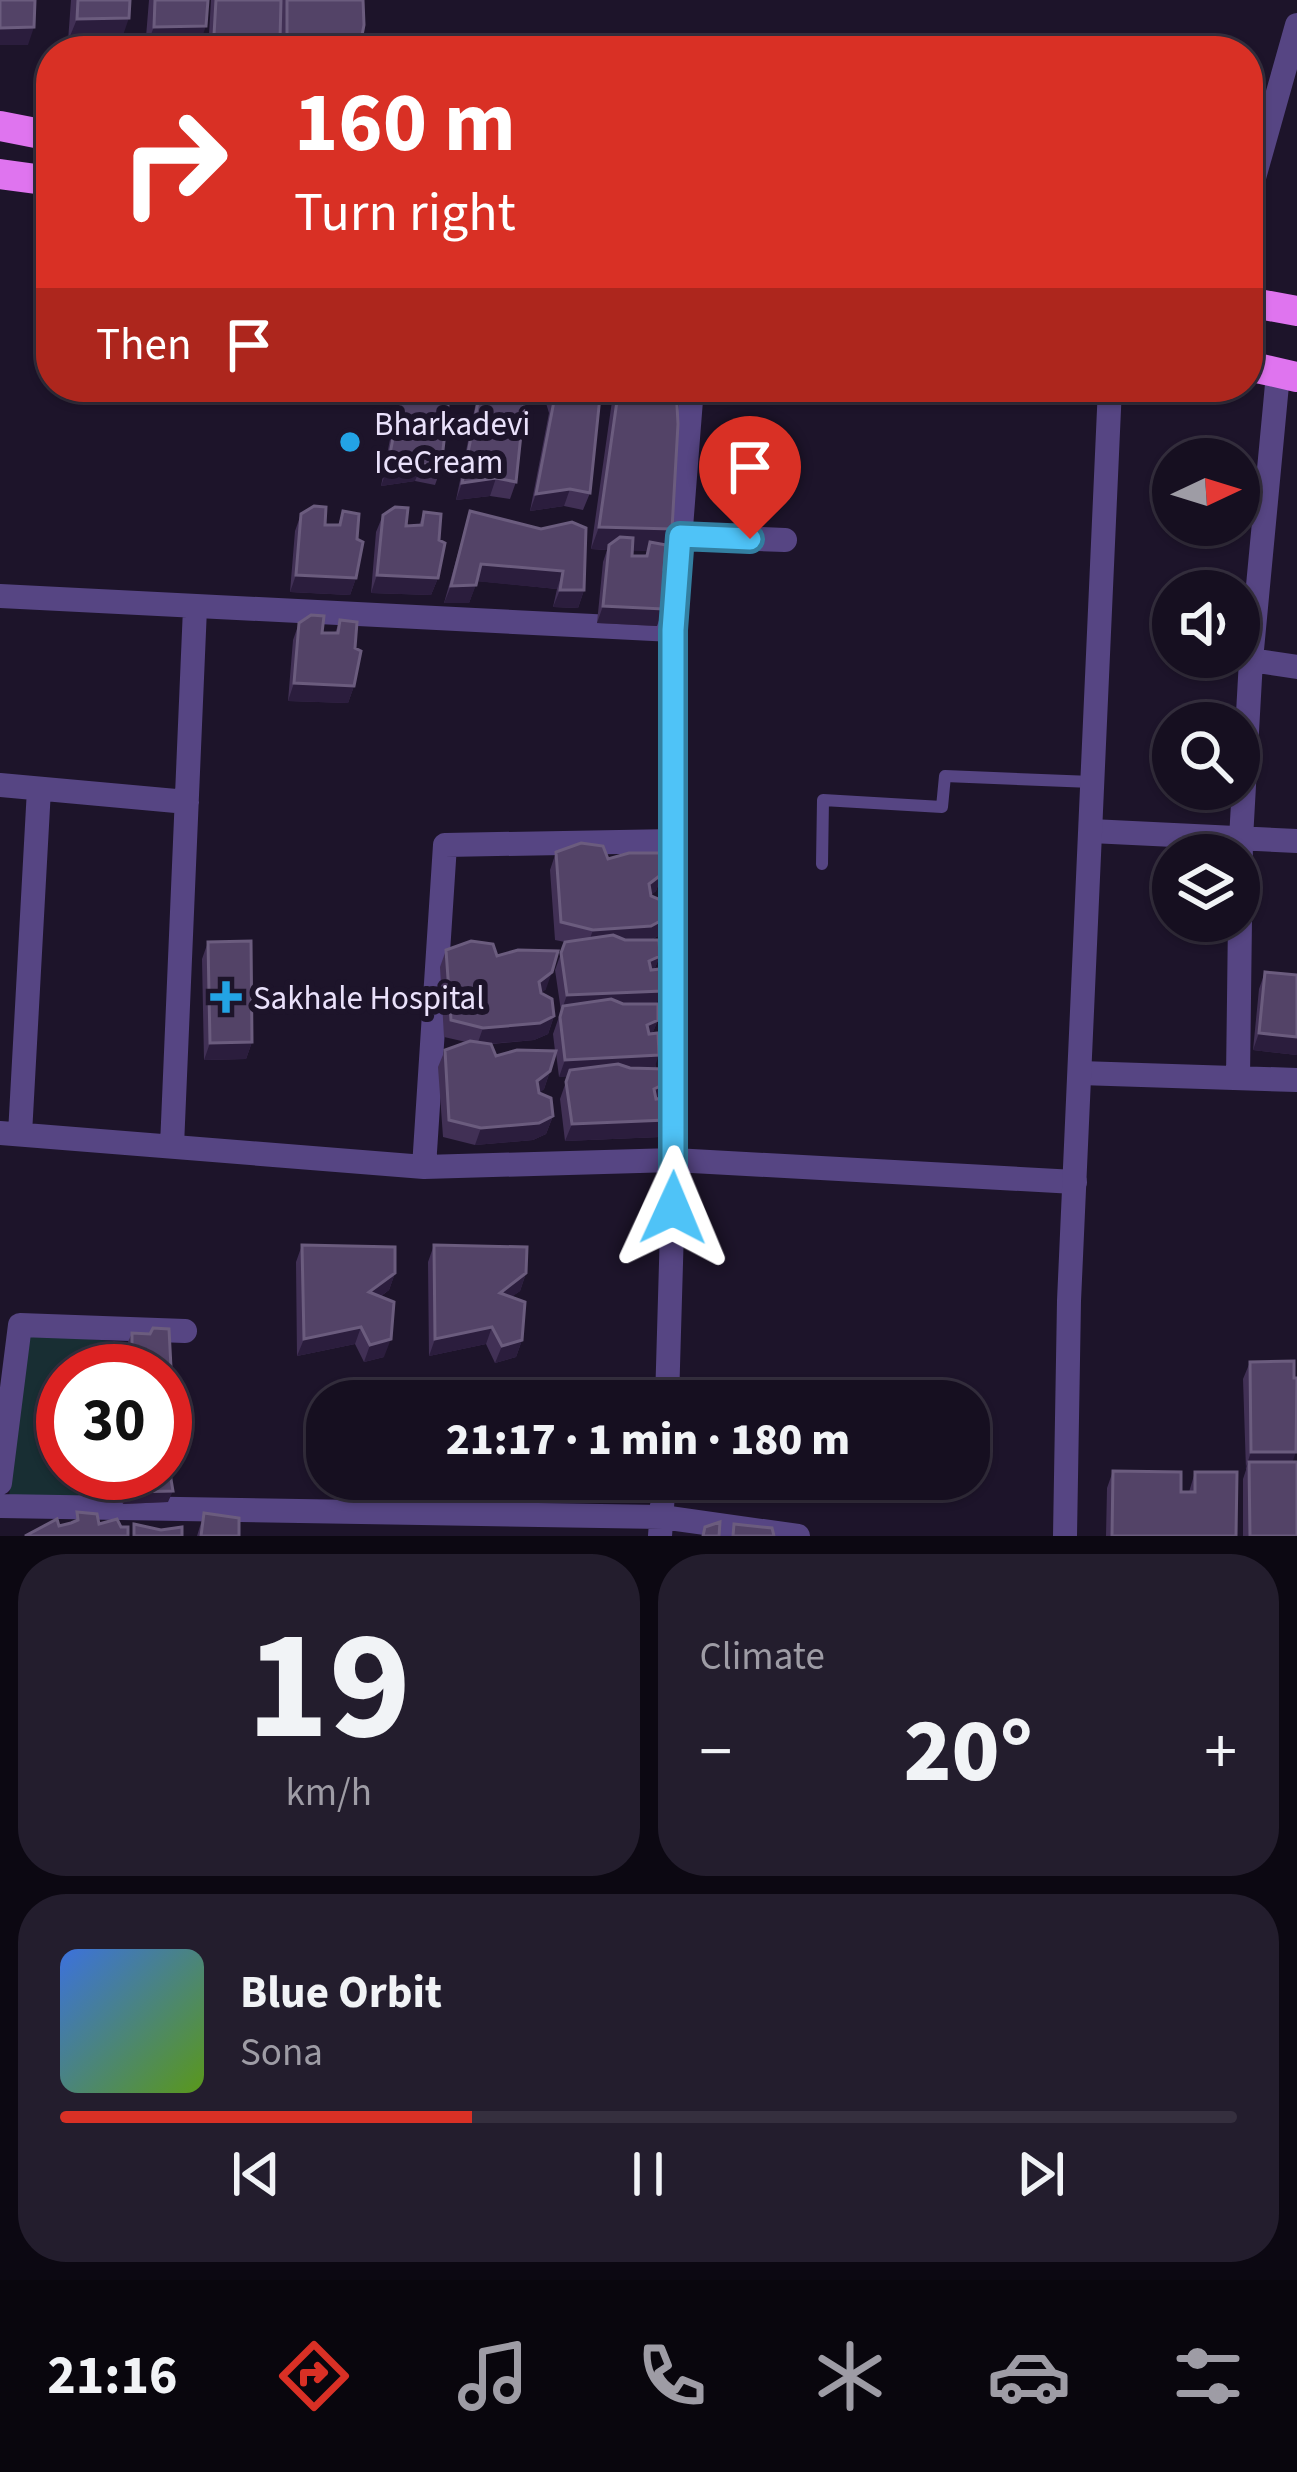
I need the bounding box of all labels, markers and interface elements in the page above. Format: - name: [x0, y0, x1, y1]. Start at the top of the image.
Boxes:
- text: 160 m: [294, 64, 516, 184]
- icon: right: [96, 84, 252, 240]
- text: Turn right: [294, 175, 516, 252]
- icon: arrive: [216, 312, 282, 378]
- text: Then: [96, 313, 192, 377]
- place label: Bharkadevi IceCream: [374, 401, 530, 486]
- pin: [699, 416, 801, 539]
- marker: Bharkadevi IceCream: [337, 429, 363, 455]
- icon: arrive: [717, 434, 783, 500]
- north arrow: [1152, 438, 1260, 546]
- map controls: [1152, 438, 1260, 942]
- button: sound: [1152, 570, 1260, 678]
- button: search: [1152, 702, 1260, 810]
- button: layers: [1152, 834, 1260, 942]
- place label: Sakhale Hospital: [253, 975, 485, 1022]
- marker: Sakhale Hospital: [210, 981, 242, 1013]
- position arrow: [610, 1145, 736, 1271]
- speed limit sign: 30: [36, 1344, 192, 1500]
- text: 21:17 · 1 min · 180 m: [446, 1408, 850, 1472]
- text: 19: [246, 1576, 411, 1798]
- text: Climate: [700, 1629, 825, 1685]
- text: 20°: [903, 1688, 1033, 1816]
- text: −: [700, 1705, 732, 1799]
- text: +: [1204, 1705, 1237, 1799]
- text: km/h: [285, 1765, 372, 1821]
- text: Blue Orbit: [240, 1961, 442, 2025]
- text: Sona: [240, 2025, 323, 2081]
- icon: previous: [223, 2141, 289, 2207]
- icon: pause: [615, 2141, 681, 2207]
- icon: next: [1008, 2141, 1074, 2207]
- icon: directions: [272, 2334, 356, 2418]
- icon: music: [451, 2334, 535, 2418]
- icon: phone: [630, 2334, 714, 2418]
- icon: climate: [808, 2334, 892, 2418]
- icon: car: [987, 2334, 1071, 2418]
- icon: filters: [1166, 2334, 1250, 2418]
- text: 21:16: [47, 2338, 178, 2415]

